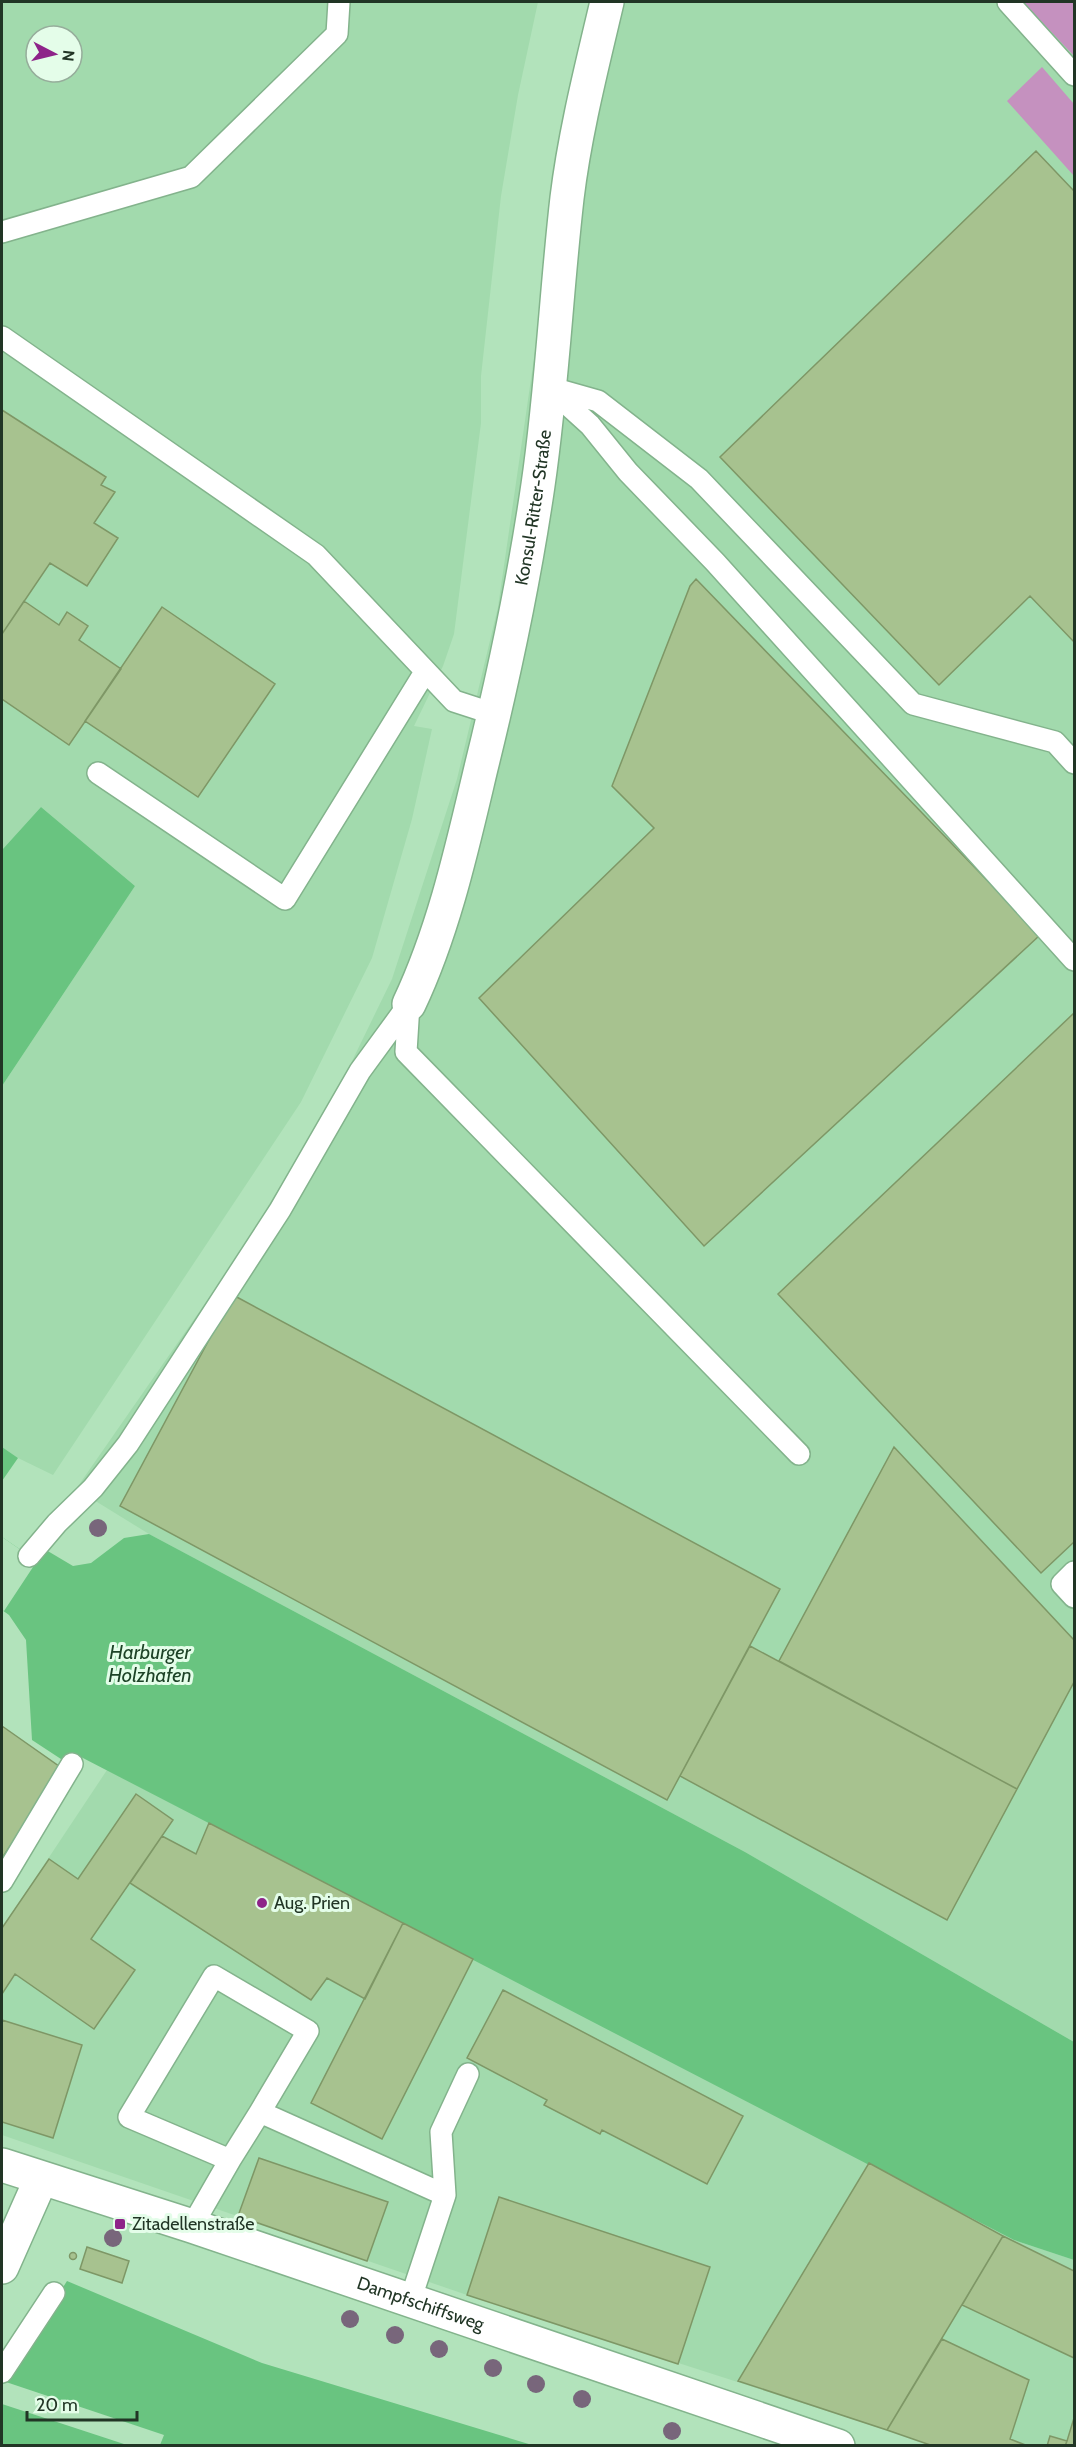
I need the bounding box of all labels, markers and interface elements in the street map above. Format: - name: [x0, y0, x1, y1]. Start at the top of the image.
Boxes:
- north arrow: [24, 24, 84, 84]
- text: N: [58, 49, 79, 63]
- street label: Konsul-Ritter-Straße: [510, 429, 556, 587]
- water label: Harburger Holzhafen: [108, 1640, 192, 1687]
- place label: Aug. Prien: [274, 1892, 350, 1914]
- marker: Aug. Prien: [255, 1896, 269, 1910]
- place label: Zitadellenstraße: [132, 2213, 254, 2235]
- marker: Zitadellenstraße: [113, 2217, 127, 2231]
- street label: Dampfschiffsweg: [354, 2272, 488, 2336]
- scale bar: [27, 2384, 136, 2422]
- text: 20 m: [36, 2394, 78, 2416]

